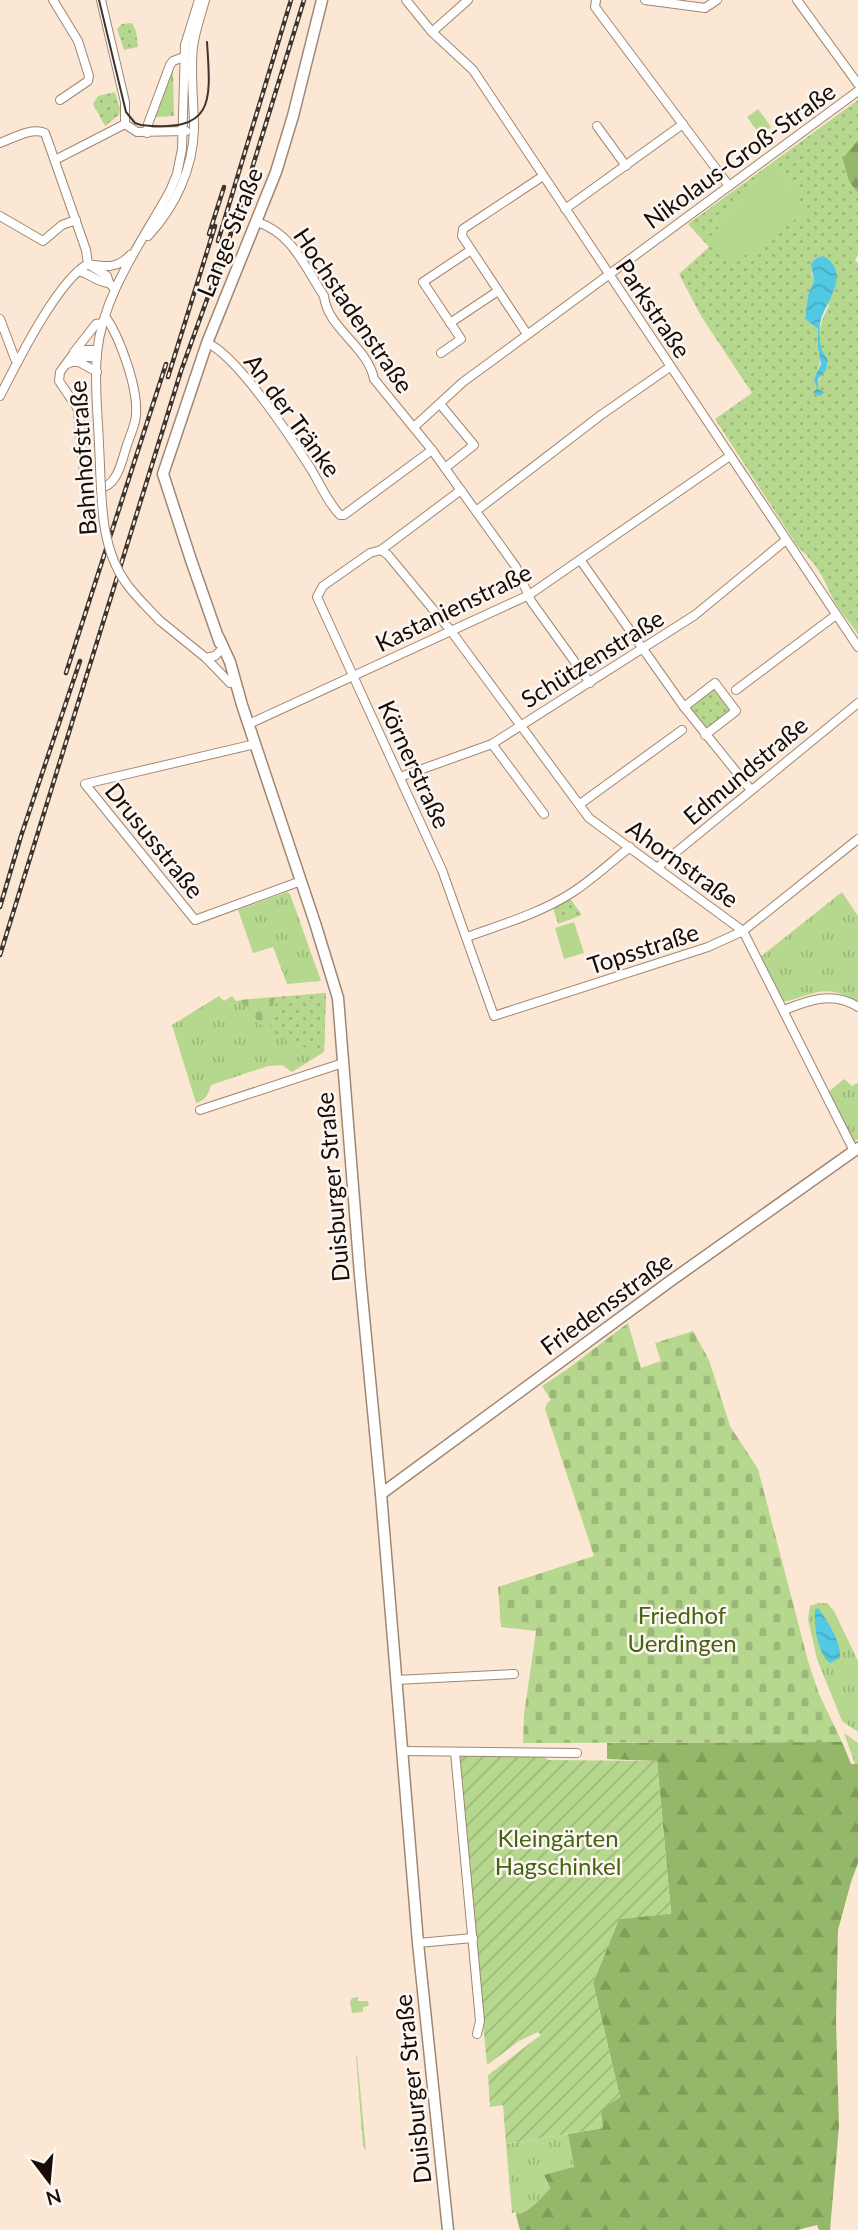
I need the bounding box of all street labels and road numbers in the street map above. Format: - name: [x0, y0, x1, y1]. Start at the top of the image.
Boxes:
- street label: Nikolaus-Groß-Straße: [638, 76, 840, 234]
- street label: Lange Straße: [190, 163, 268, 301]
- street label: Hochstadenstraße: [288, 222, 420, 398]
- street label: Parkstraße: [610, 253, 698, 363]
- street label: An der Tränke: [239, 348, 347, 482]
- street label: Bahnhofstraße: [62, 380, 102, 536]
- street label: Kastanienstraße: [370, 557, 536, 657]
- street label: Schützenstraße: [515, 603, 669, 713]
- street label: Körnerstraße: [373, 695, 457, 833]
- street label: Edmundstraße: [677, 710, 813, 830]
- street label: Drususstraße: [100, 776, 210, 904]
- street label: Ahornstraße: [621, 813, 745, 913]
- street label: Topsstraße: [584, 916, 702, 980]
- street label: Duisburger Straße: [309, 1091, 355, 1283]
- street label: Friedensstraße: [535, 1246, 677, 1360]
- street label: Duisburger Straße: [388, 1993, 436, 2185]

